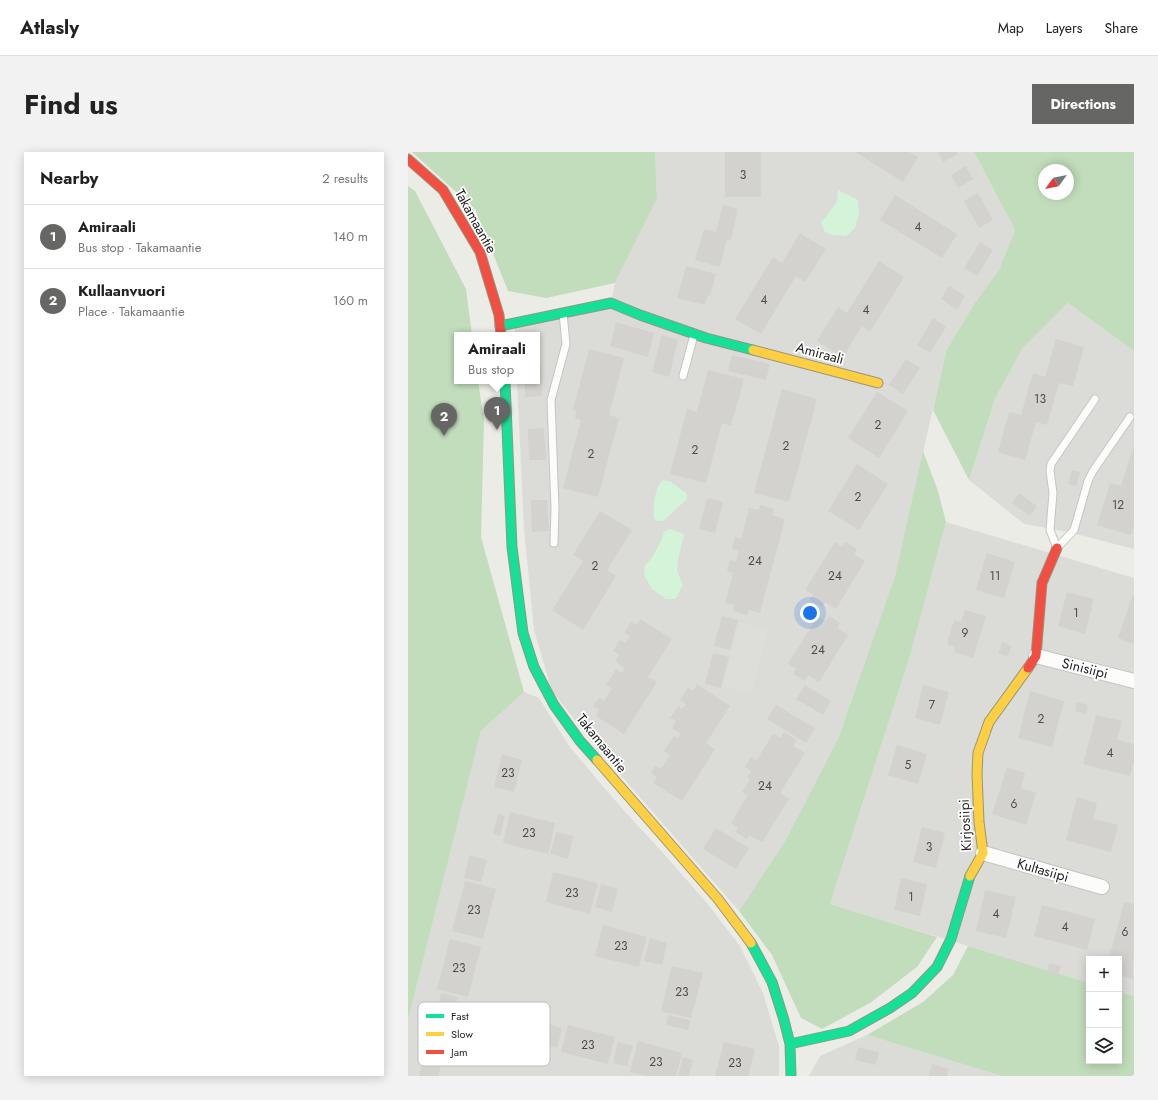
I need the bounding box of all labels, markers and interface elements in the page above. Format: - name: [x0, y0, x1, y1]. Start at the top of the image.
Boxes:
- text: Atlasly: [20, 14, 79, 41]
- text: Map: [998, 18, 1024, 38]
- text: Layers: [1046, 18, 1082, 38]
- text: Share: [1104, 18, 1138, 38]
- text: Find us: [24, 84, 118, 125]
- button: Directions: [1032, 84, 1134, 124]
- north arrow: [1038, 164, 1074, 200]
- text: Nearby: [40, 166, 98, 190]
- house number: 3: [740, 166, 747, 184]
- text: 2 results: [322, 169, 368, 188]
- street label: Takamaantie: [450, 185, 502, 257]
- text: Amiraali: [78, 216, 136, 238]
- house number: 4: [915, 218, 922, 236]
- text: 1: [50, 227, 56, 246]
- text: 140 m: [333, 227, 368, 246]
- text: Bus stop · Takamaantie: [78, 238, 201, 257]
- text: Kullaanvuori: [78, 280, 165, 302]
- text: 2: [49, 291, 57, 310]
- text: 160 m: [333, 291, 368, 310]
- house number: 4: [761, 291, 768, 309]
- house number: 4: [863, 301, 870, 319]
- text: Place · Takamaantie: [78, 302, 185, 321]
- popup: [454, 332, 540, 384]
- street label: Amiraali: [794, 337, 846, 369]
- text: Amiraali: [468, 338, 526, 360]
- text: Bus stop: [468, 360, 514, 379]
- house number: 13: [1034, 390, 1046, 408]
- pin: 1: [484, 397, 510, 430]
- pin: 2: [431, 403, 457, 436]
- house number: 2: [875, 416, 882, 434]
- house number: 2: [783, 437, 790, 455]
- house number: 2: [692, 441, 699, 459]
- house number: 2: [588, 445, 595, 463]
- house number: 2: [855, 488, 862, 506]
- house number: 12: [1112, 496, 1124, 514]
- house number: 24: [748, 552, 762, 570]
- house number: 2: [592, 557, 599, 575]
- house number: 24: [828, 567, 842, 585]
- house number: 11: [990, 567, 1000, 585]
- your location: [800, 603, 820, 623]
- house number: 1: [1073, 604, 1079, 622]
- house number: 9: [962, 624, 969, 642]
- house number: 24: [811, 641, 825, 659]
- street label: Sinisiipi: [1060, 653, 1110, 683]
- house number: 7: [929, 696, 936, 714]
- street label: Takamaantie: [572, 709, 632, 777]
- house number: 2: [1038, 710, 1045, 728]
- house number: 4: [1107, 744, 1114, 762]
- house number: 5: [905, 756, 912, 774]
- house number: 23: [501, 764, 515, 782]
- house number: 24: [758, 777, 772, 795]
- house number: 6: [1011, 795, 1018, 813]
- street label: Kirjosiipi: [954, 798, 976, 852]
- house number: 23: [522, 824, 536, 842]
- house number: 3: [926, 838, 933, 856]
- street label: Kultasiipi: [1015, 853, 1071, 887]
- house number: 23: [565, 884, 579, 902]
- house number: 1: [908, 888, 914, 906]
- house number: 23: [467, 901, 481, 919]
- house number: 4: [993, 905, 1000, 923]
- house number: 4: [1062, 918, 1069, 936]
- house number: 6: [1122, 923, 1129, 941]
- house number: 23: [614, 937, 628, 955]
- map controls: [1086, 956, 1122, 1064]
- button: +: [1086, 956, 1122, 992]
- house number: 23: [452, 959, 466, 977]
- house number: 23: [675, 983, 689, 1001]
- button: −: [1086, 992, 1122, 1028]
- legend: [418, 1002, 550, 1066]
- text: Fast: [451, 1008, 469, 1024]
- text: Slow: [451, 1026, 473, 1042]
- button: layers: [1086, 1028, 1122, 1064]
- house number: 23: [581, 1036, 595, 1054]
- text: Jam: [449, 1044, 468, 1060]
- house number: 23: [649, 1053, 663, 1071]
- house number: 23: [728, 1054, 742, 1072]

